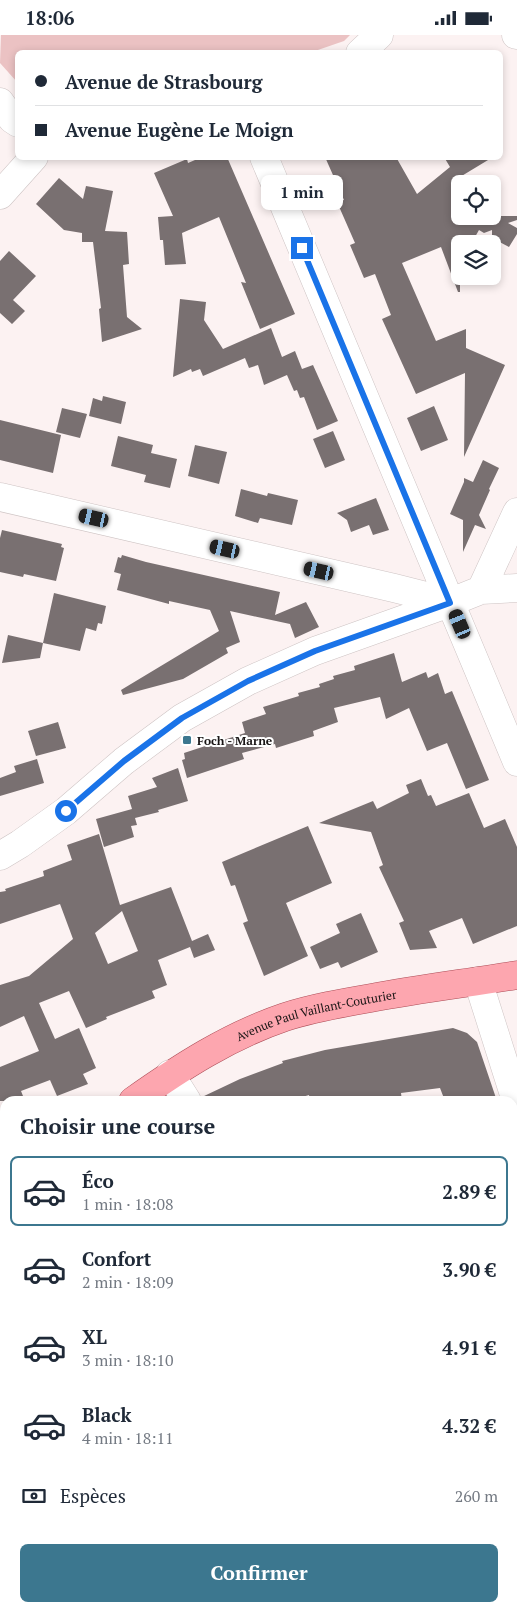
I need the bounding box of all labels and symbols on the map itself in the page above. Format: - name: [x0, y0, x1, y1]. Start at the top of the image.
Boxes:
- callout: 1 min: [261, 175, 343, 211]
- route end: [291, 237, 313, 259]
- car: [77, 507, 110, 529]
- car: [208, 538, 241, 560]
- car: [302, 560, 335, 582]
- car: [447, 607, 472, 641]
- place label: Foch - Marne: [197, 733, 273, 748]
- marker: Foch - Marne: [181, 734, 193, 746]
- route start: [55, 800, 77, 822]
- street label: Avenue Paul Vaillant-Couturier: [233, 986, 398, 1044]

